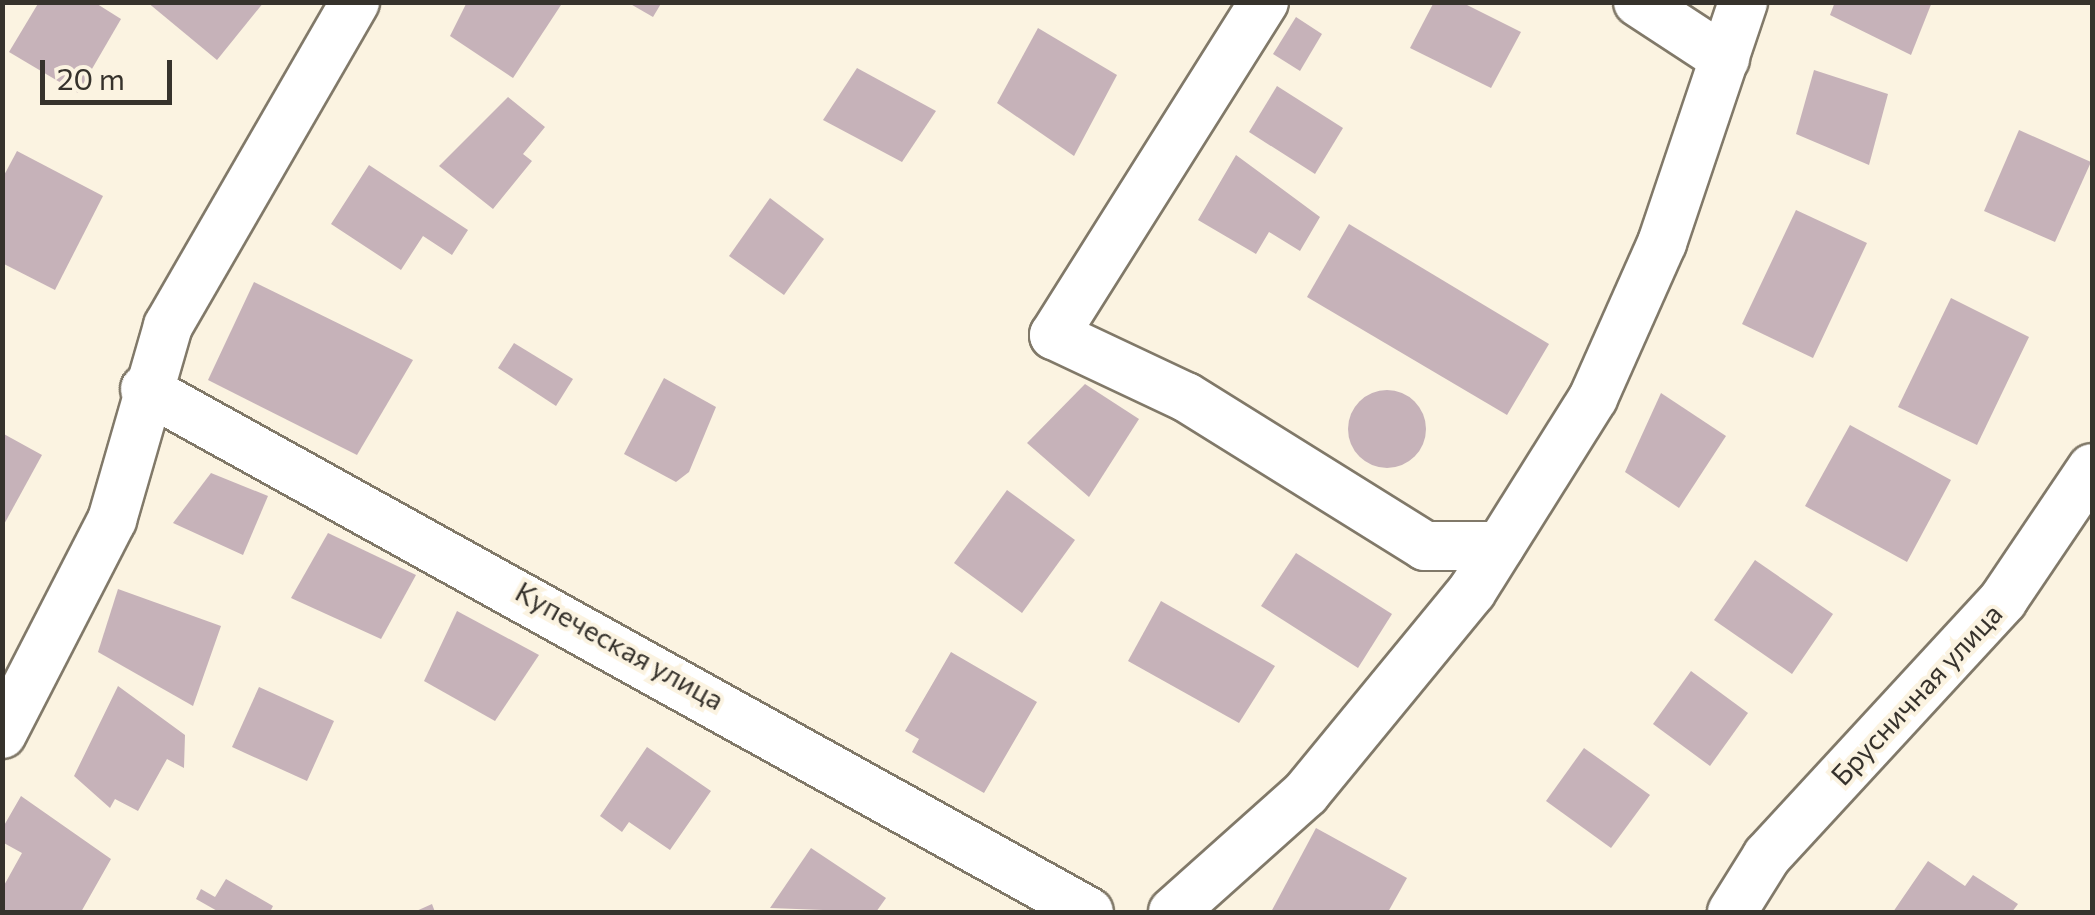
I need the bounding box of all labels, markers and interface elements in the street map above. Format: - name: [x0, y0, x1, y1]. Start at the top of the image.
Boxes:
- scale bar: [45, 40, 178, 102]
- text: 20 m: [57, 59, 125, 96]
- street label: Купеческая улица: [510, 574, 730, 716]
- street label: Брусничная улица: [1823, 596, 2009, 792]

